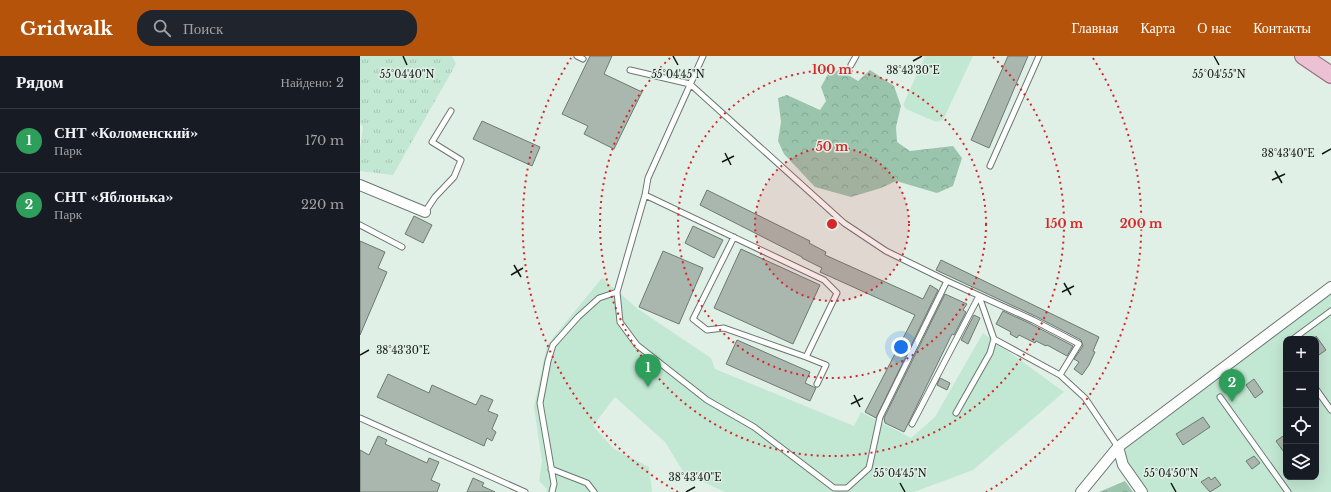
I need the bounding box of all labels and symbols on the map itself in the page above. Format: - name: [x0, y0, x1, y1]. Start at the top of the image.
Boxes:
- text: 100 m: [812, 62, 853, 77]
- text: 38°43'30"E: [886, 64, 940, 77]
- text: 55°04'40"N: [379, 68, 435, 81]
- text: 55°04'45"N: [651, 68, 705, 81]
- text: 55°04'55"N: [1192, 68, 1246, 81]
- text: 50 m: [816, 139, 849, 154]
- text: 38°43'40"E: [1261, 147, 1315, 160]
- text: 150 m: [1045, 216, 1084, 231]
- text: 200 m: [1120, 216, 1163, 231]
- centre of rings: [825, 217, 839, 231]
- your location: [891, 337, 911, 357]
- text: 38°43'30"E: [376, 344, 430, 357]
- pin: 1: [635, 354, 661, 387]
- pin: 2: [1219, 369, 1245, 402]
- text: 55°04'45"N: [873, 467, 927, 480]
- text: 55°04'50"N: [1143, 467, 1199, 480]
- text: 38°43'40"E: [668, 471, 722, 484]

